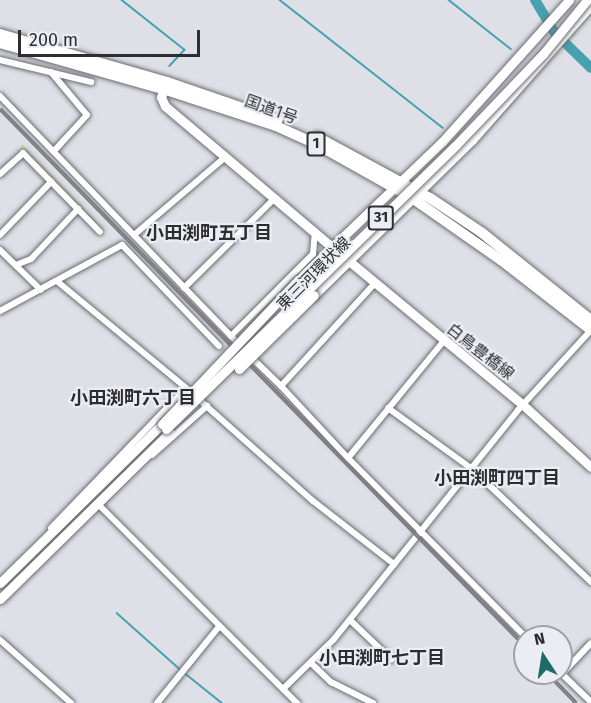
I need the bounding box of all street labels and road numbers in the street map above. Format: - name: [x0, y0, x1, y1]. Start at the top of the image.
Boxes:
- street label: 国道1号: [242, 92, 300, 128]
- road number: 1: [306, 132, 326, 156]
- road number: 31: [368, 206, 394, 230]
- street label: 東三河環状線: [273, 233, 355, 315]
- street label: 白鳥豊橋線: [443, 320, 517, 384]

